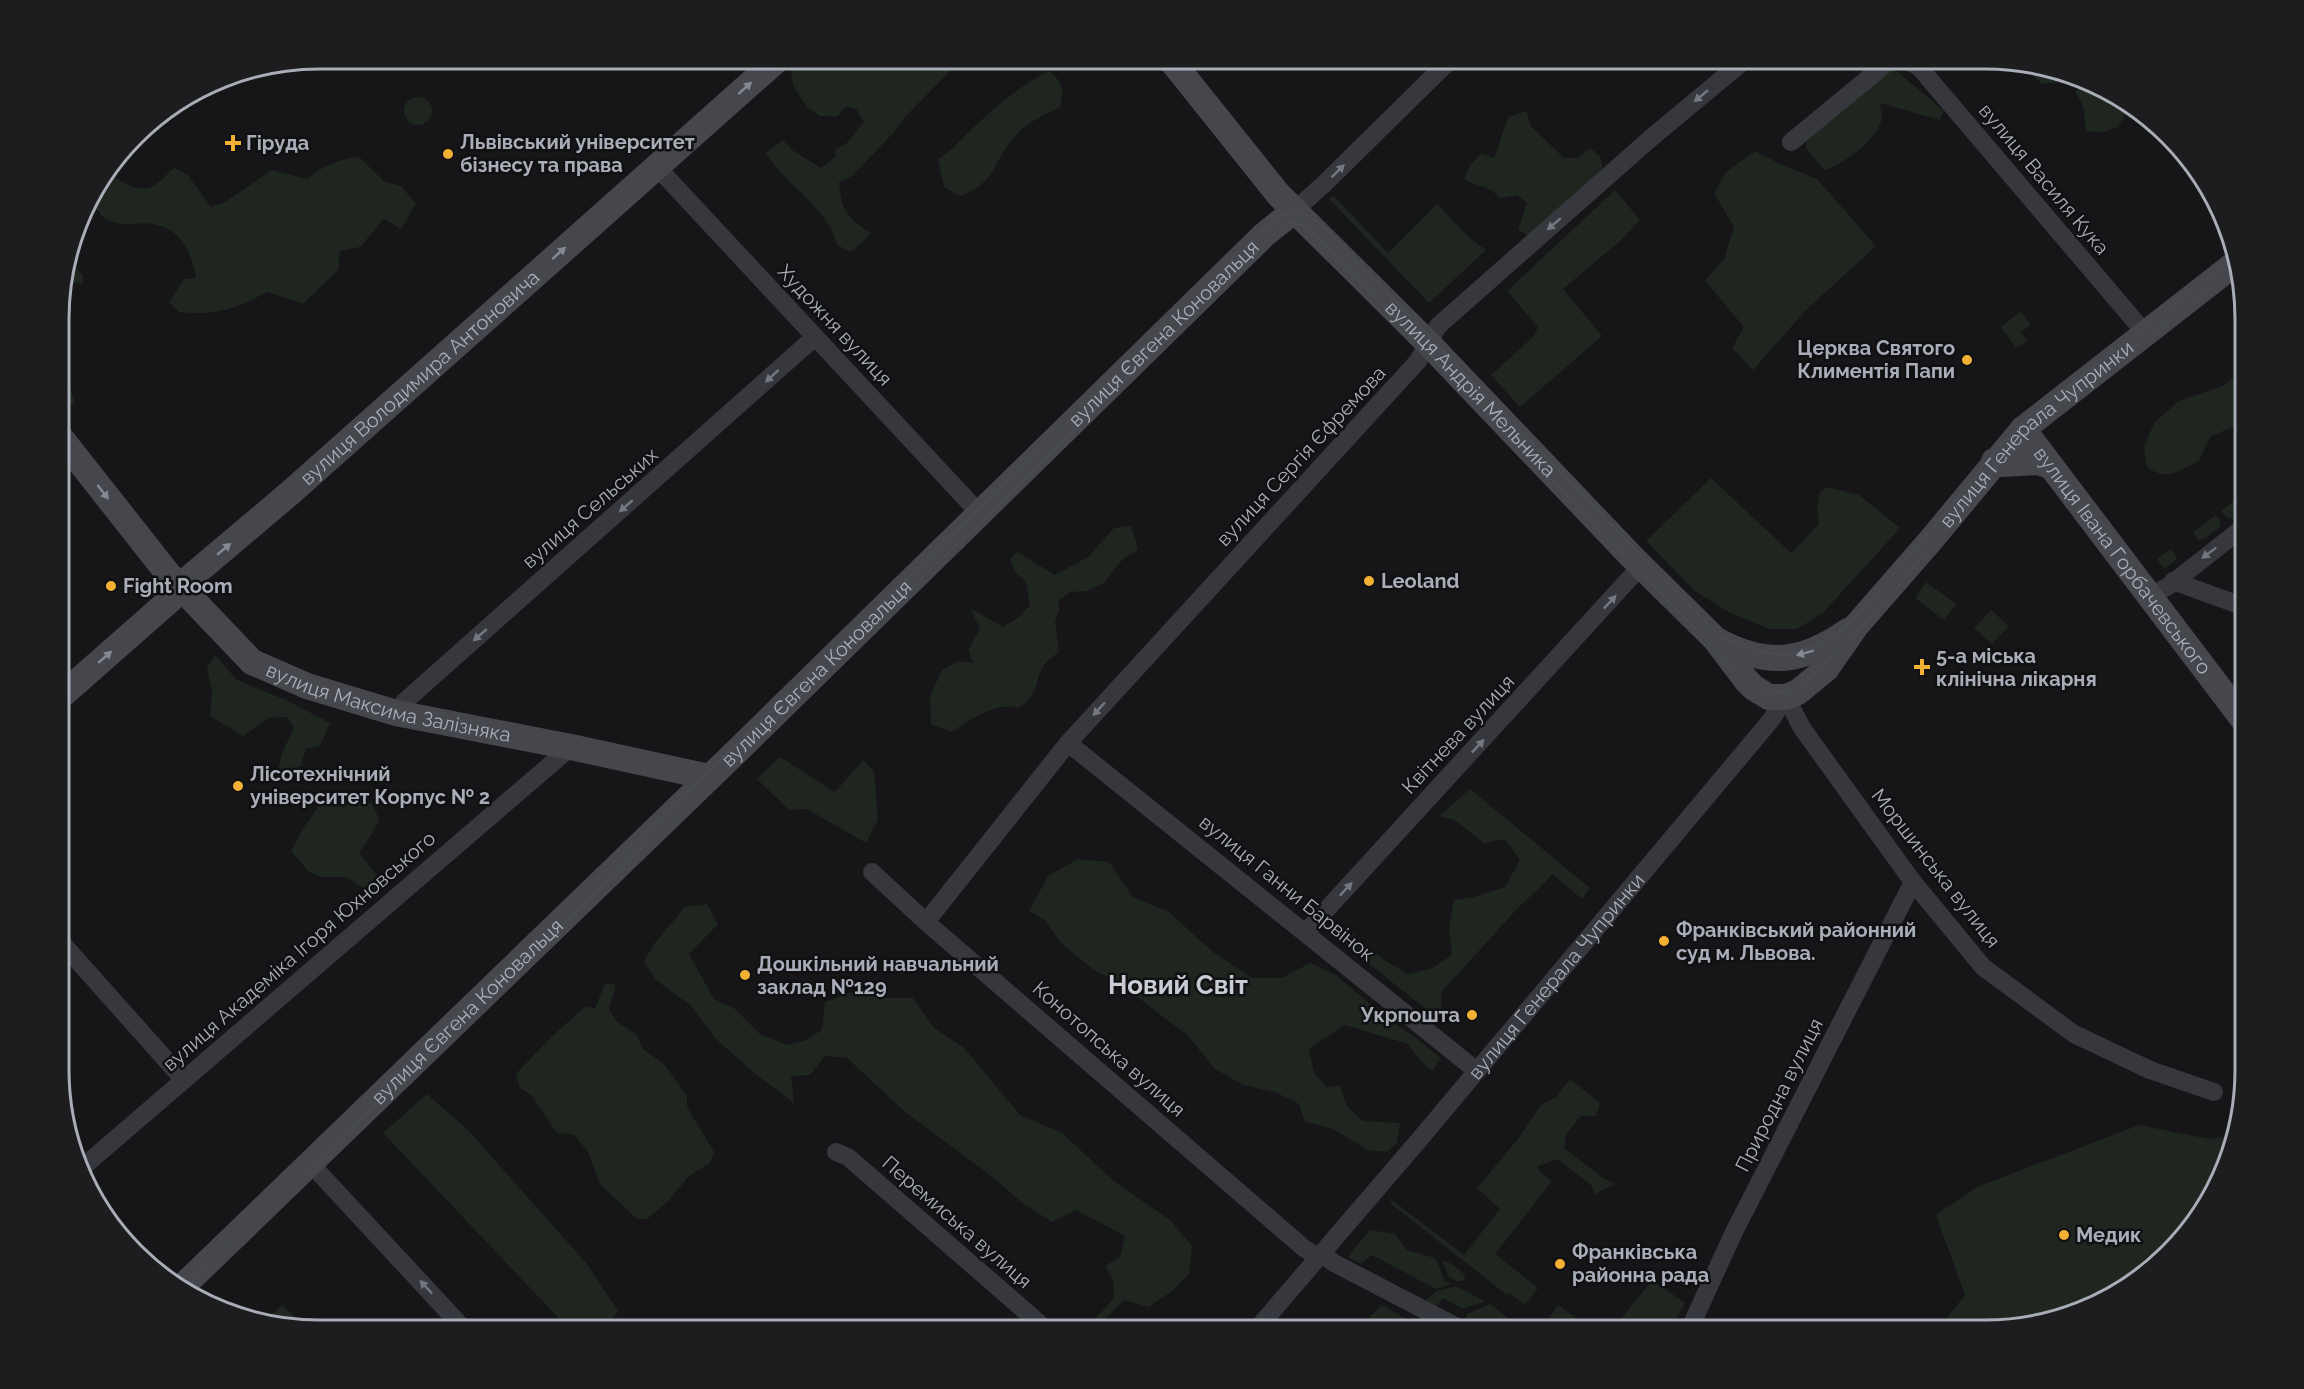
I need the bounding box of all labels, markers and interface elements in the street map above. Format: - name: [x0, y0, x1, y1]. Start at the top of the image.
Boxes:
- one-way arrow: [737, 82, 752, 95]
- one-way arrow: [1694, 89, 1709, 102]
- street label: вулиця Василя Кука: [1974, 99, 2114, 259]
- place label: Львівський університет бізнесу та права: [460, 130, 695, 177]
- place label: Гіруда: [246, 131, 309, 155]
- marker: Гіруда: [224, 134, 242, 152]
- marker: Львівський університет бізнесу та права: [441, 147, 455, 161]
- one-way arrow: [1330, 164, 1344, 178]
- one-way arrow: [1546, 217, 1562, 230]
- street label: вулиця Євгена Коновальця: [1063, 235, 1264, 432]
- one-way arrow: [551, 246, 566, 260]
- street label: Художня вулиця: [773, 260, 897, 390]
- street label: вулиця Володимира Антоновича: [295, 265, 544, 490]
- street label: вулиця Андрія Мельника: [1381, 296, 1561, 482]
- street label: вулиця Генерала Чупринки: [1934, 335, 2138, 532]
- place label: Церква Святого Климентія Папи: [1797, 336, 1955, 383]
- marker: Церква Святого Климентія Папи: [1960, 353, 1974, 367]
- street label: вулиця Сергія Єфремова: [1211, 361, 1391, 551]
- one-way arrow: [764, 369, 779, 383]
- street label: вулиця Івана Горбачевського: [2029, 442, 2217, 679]
- street label: вулиця Сельських: [517, 443, 663, 573]
- one-way arrow: [97, 484, 109, 499]
- one-way arrow: [619, 499, 634, 512]
- one-way arrow: [216, 543, 231, 556]
- one-way arrow: [2201, 547, 2217, 560]
- place label: Leoland: [1381, 569, 1460, 593]
- place label: Fight Room: [123, 574, 233, 598]
- marker: Leoland: [1362, 574, 1376, 588]
- street label: вулиця Євгена Коновальця: [716, 575, 916, 772]
- marker: Fight Room: [104, 579, 118, 593]
- one-way arrow: [1603, 595, 1616, 610]
- one-way arrow: [473, 628, 488, 641]
- place label: 5-а міська клінічна лікарня: [1936, 644, 2097, 691]
- one-way arrow: [1795, 649, 1814, 659]
- one-way arrow: [97, 650, 112, 664]
- street label: вулиця Максима Залізняка: [263, 658, 513, 747]
- marker: 5-а міська клінічна лікарня: [1913, 658, 1931, 676]
- street label: Квітнева вулиця: [1397, 669, 1519, 799]
- one-way arrow: [1093, 701, 1106, 716]
- one-way arrow: [1471, 738, 1485, 753]
- place label: Лісотехнічний університет Корпус № 2: [250, 762, 490, 809]
- marker: Лісотехнічний університет Корпус № 2: [231, 779, 245, 793]
- street label: Моршинська вулиця: [1867, 784, 2005, 952]
- street label: вулиця Ганни Барвінок: [1194, 810, 1380, 966]
- street label: вулиця Академіка Ігоря Юхновського: [158, 826, 440, 1076]
- street label: вулиця Генерала Чупринки: [1463, 868, 1649, 1084]
- one-way arrow: [1339, 882, 1352, 897]
- street label: вулиця Євгена Коновальця: [367, 914, 568, 1109]
- place label: Франківський районний суд м. Львова.: [1676, 918, 1916, 965]
- marker: Франківський районний суд м. Львова.: [1657, 934, 1671, 948]
- place label: Дошкільний навчальний заклад №129: [757, 952, 999, 999]
- marker: Дошкільний навчальний заклад №129: [738, 968, 752, 982]
- district label: Новий Світ: [1108, 970, 1248, 1000]
- street label: Конотопська вулиця: [1028, 976, 1190, 1122]
- place label: Укрпошта: [1360, 1003, 1460, 1027]
- marker: Укрпошта: [1465, 1008, 1479, 1022]
- street label: Природна вулиця: [1730, 1014, 1828, 1176]
- street label: Перемиська вулиця: [877, 1151, 1037, 1293]
- place label: Медик: [2076, 1223, 2141, 1247]
- marker: Медик: [2057, 1228, 2071, 1242]
- place label: Франківська районна рада: [1572, 1240, 1709, 1287]
- marker: Франківська районна рада: [1553, 1257, 1567, 1271]
- one-way arrow: [419, 1280, 433, 1295]

